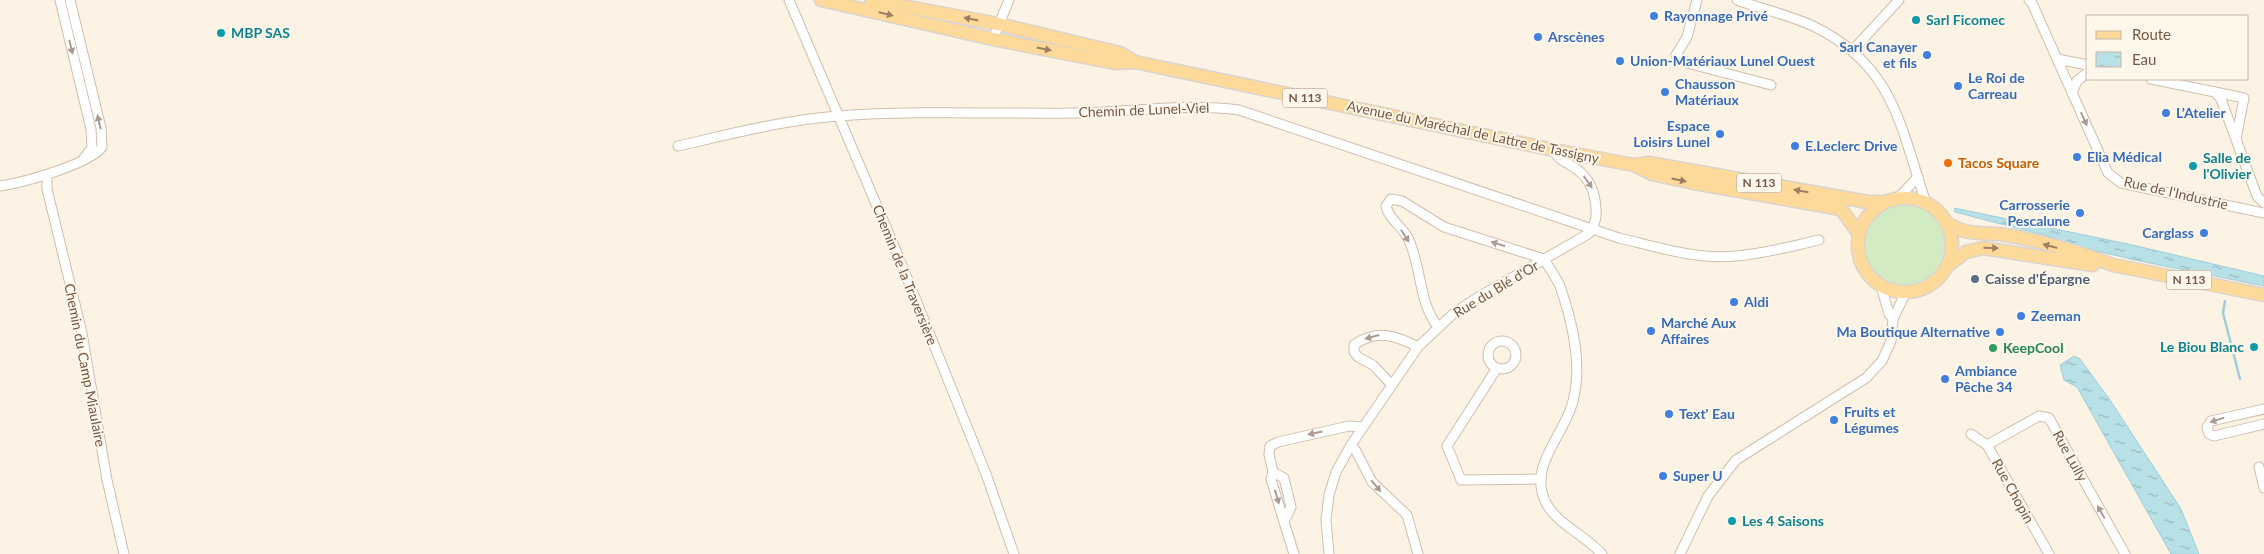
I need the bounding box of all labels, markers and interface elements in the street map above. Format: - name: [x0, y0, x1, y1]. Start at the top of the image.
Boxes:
- place label: Rayonnage Privé: [1664, 7, 1769, 24]
- one-way arrow: [878, 10, 893, 18]
- marker: Rayonnage Privé: [1648, 10, 1660, 22]
- place label: Sarl Ficomec: [1926, 11, 2005, 28]
- one-way arrow: [962, 14, 978, 22]
- marker: Sarl Ficomec: [1910, 14, 1922, 26]
- legend: [2086, 15, 2249, 80]
- place label: MBP SAS: [231, 24, 290, 41]
- text: Route: [2132, 25, 2171, 43]
- marker: MBP SAS: [215, 27, 227, 39]
- place label: Arscènes: [1547, 28, 1605, 45]
- marker: Arscènes: [1532, 31, 1544, 43]
- place label: Sarl Canayer et fils: [1839, 38, 1918, 71]
- one-way arrow: [68, 40, 76, 55]
- one-way arrow: [1037, 45, 1052, 53]
- marker: Sarl Canayer et fils: [1921, 49, 1933, 61]
- text: Eau: [2132, 50, 2156, 68]
- place label: Union-Matériaux Lunel Ouest: [1630, 52, 1816, 69]
- marker: Union-Matériaux Lunel Ouest: [1614, 55, 1626, 67]
- place label: Le Roi de Carreau: [1968, 69, 2025, 102]
- place label: Chausson Matériaux: [1675, 75, 1739, 108]
- marker: Le Roi de Carreau: [1952, 80, 1964, 92]
- marker: Chausson Matériaux: [1659, 86, 1671, 98]
- road number: N 113: [1282, 89, 1328, 108]
- street label: Avenue du Maréchal de Lattre de Tassigny: [1345, 96, 1601, 167]
- street label: Chemin de Lunel-Viel: [1078, 99, 1210, 120]
- place label: L’Atelier: [2176, 104, 2226, 121]
- marker: L’Atelier: [2160, 107, 2172, 119]
- one-way arrow: [2080, 112, 2088, 126]
- one-way arrow: [95, 115, 103, 130]
- place label: Espace Loisirs Lunel: [1633, 117, 1711, 150]
- marker: Espace Loisirs Lunel: [1714, 128, 1726, 140]
- place label: E.Leclerc Drive: [1805, 137, 1898, 154]
- marker: E.Leclerc Drive: [1789, 140, 1801, 152]
- place label: Elia Médical: [2087, 148, 2162, 165]
- place label: Salle de l'Olivier: [2203, 149, 2252, 182]
- marker: Elia Médical: [2071, 151, 2083, 163]
- place label: Tacos Square: [1958, 154, 2040, 171]
- marker: Tacos Square: [1942, 157, 1954, 169]
- marker: Salle de l'Olivier: [2187, 160, 2199, 172]
- street label: Rue de l'Industrie: [2122, 172, 2230, 213]
- road number: N 113: [1736, 174, 1782, 192]
- one-way arrow: [1583, 175, 1593, 189]
- one-way arrow: [1672, 176, 1687, 184]
- one-way arrow: [1793, 186, 1809, 194]
- place label: Carrosserie Pescalune: [1999, 196, 2071, 229]
- street label: Chemin de la Traversière: [869, 202, 941, 348]
- marker: Carrosserie Pescalune: [2074, 207, 2086, 219]
- place label: Carglass: [2142, 224, 2194, 241]
- marker: Carglass: [2198, 227, 2210, 239]
- one-way arrow: [1400, 229, 1409, 243]
- one-way arrow: [1490, 240, 1505, 248]
- one-way arrow: [2042, 242, 2057, 250]
- one-way arrow: [1983, 245, 1999, 253]
- street label: Rue du Blé d'Or: [1450, 256, 1541, 321]
- place label: Caisse d'Épargne: [1985, 270, 2090, 287]
- road number: N 113: [2166, 270, 2212, 290]
- marker: Caisse d'Épargne: [1969, 273, 1981, 285]
- street label: Chemin du Camp Miaulaire: [61, 282, 110, 448]
- place label: Aldi: [1743, 293, 1769, 310]
- marker: Aldi: [1728, 296, 1740, 308]
- place label: Zeeman: [2031, 307, 2081, 324]
- marker: Zeeman: [2015, 310, 2027, 322]
- place label: Marché Aux Affaires: [1660, 314, 1737, 347]
- place label: Ma Boutique Alternative: [1837, 323, 1991, 340]
- marker: Marché Aux Affaires: [1645, 325, 1657, 337]
- marker: Ma Boutique Alternative: [1994, 326, 2006, 338]
- one-way arrow: [1364, 333, 1379, 341]
- place label: Le Biou Blanc: [2160, 338, 2244, 355]
- place label: KeepCool: [2003, 339, 2064, 356]
- marker: Le Biou Blanc: [2248, 341, 2260, 353]
- marker: KeepCool: [1987, 342, 1999, 354]
- place label: Ambiance Pêche 34: [1954, 362, 2018, 395]
- marker: Ambiance Pêche 34: [1939, 373, 1951, 385]
- place label: Fruits et Légumes: [1844, 403, 1899, 436]
- place label: Text' Eau: [1679, 405, 1735, 422]
- marker: Text' Eau: [1663, 408, 1675, 420]
- marker: Fruits et Légumes: [1828, 414, 1840, 426]
- one-way arrow: [2209, 417, 2224, 424]
- street label: Rue Lully: [2050, 427, 2092, 485]
- one-way arrow: [1307, 430, 1323, 438]
- street label: Rue Chopin: [1989, 455, 2038, 526]
- place label: Super U: [1673, 467, 1723, 484]
- marker: Super U: [1657, 470, 1669, 482]
- one-way arrow: [1370, 479, 1382, 491]
- one-way arrow: [1273, 490, 1281, 505]
- one-way arrow: [2097, 505, 2106, 518]
- place label: Les 4 Saisons: [1742, 512, 1824, 529]
- marker: Les 4 Saisons: [1726, 515, 1738, 527]

